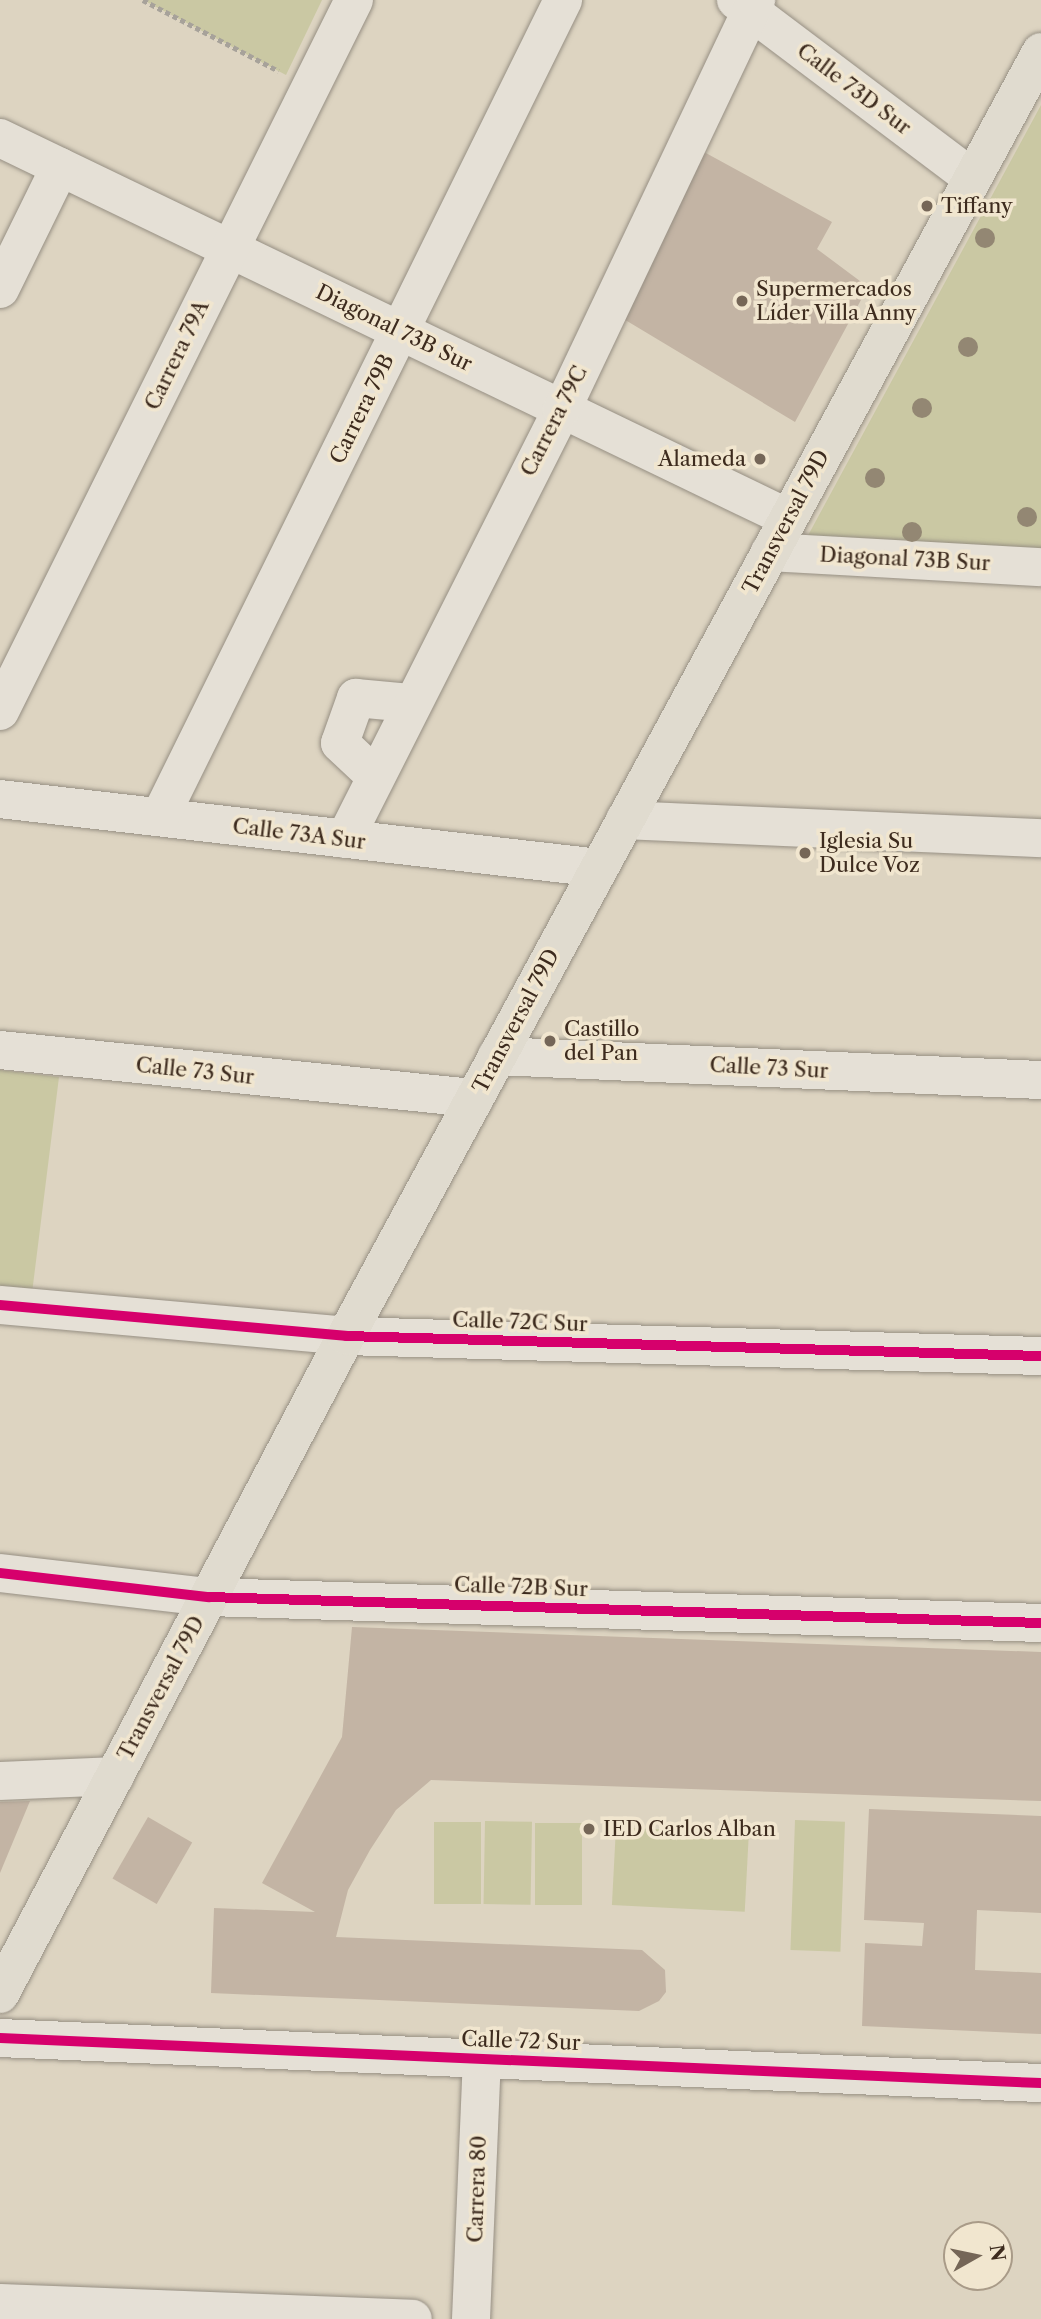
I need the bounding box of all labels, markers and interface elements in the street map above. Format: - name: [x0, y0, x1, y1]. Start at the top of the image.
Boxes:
- street label: Calle 73D Sur: [792, 38, 916, 140]
- place label: Tiffany: [941, 193, 1013, 219]
- marker: Tiffany: [919, 198, 935, 214]
- place label: Supermercados Líder Villa Anny: [756, 276, 919, 326]
- street label: Diagonal 73B Sur: [312, 279, 476, 377]
- marker: Supermercados Líder Villa Anny: [734, 293, 750, 309]
- street label: Carrera 79A: [140, 296, 214, 414]
- street label: Carrera 79B: [325, 350, 399, 468]
- street label: Carrera 79C: [515, 362, 593, 480]
- place label: Alameda: [658, 446, 746, 472]
- street label: Transversal 79D: [737, 446, 835, 598]
- marker: Alameda: [752, 451, 768, 467]
- street label: Diagonal 73B Sur: [819, 542, 991, 576]
- street label: Calle 73A Sur: [231, 813, 367, 855]
- place label: Iglesia Su Dulce Voz: [819, 828, 921, 878]
- marker: Iglesia Su Dulce Voz: [797, 845, 813, 861]
- street label: Transversal 79D: [467, 945, 565, 1097]
- place label: Castillo del Pan: [564, 1016, 639, 1066]
- marker: Castillo del Pan: [542, 1033, 558, 1049]
- street label: Calle 73 Sur: [135, 1052, 255, 1090]
- street label: Calle 73 Sur: [709, 1052, 829, 1084]
- street label: Calle 72C Sur: [452, 1307, 588, 1337]
- street label: Calle 72B Sur: [454, 1572, 588, 1602]
- street label: Transversal 79D: [112, 1612, 210, 1764]
- place label: IED Carlos Alban: [603, 1816, 777, 1842]
- marker: IED Carlos Alban: [581, 1821, 597, 1837]
- street label: Calle 72 Sur: [461, 2026, 581, 2056]
- street label: Carrera 80: [463, 2135, 491, 2243]
- north arrow: [943, 2221, 1013, 2291]
- text: N: [985, 2243, 1010, 2263]

